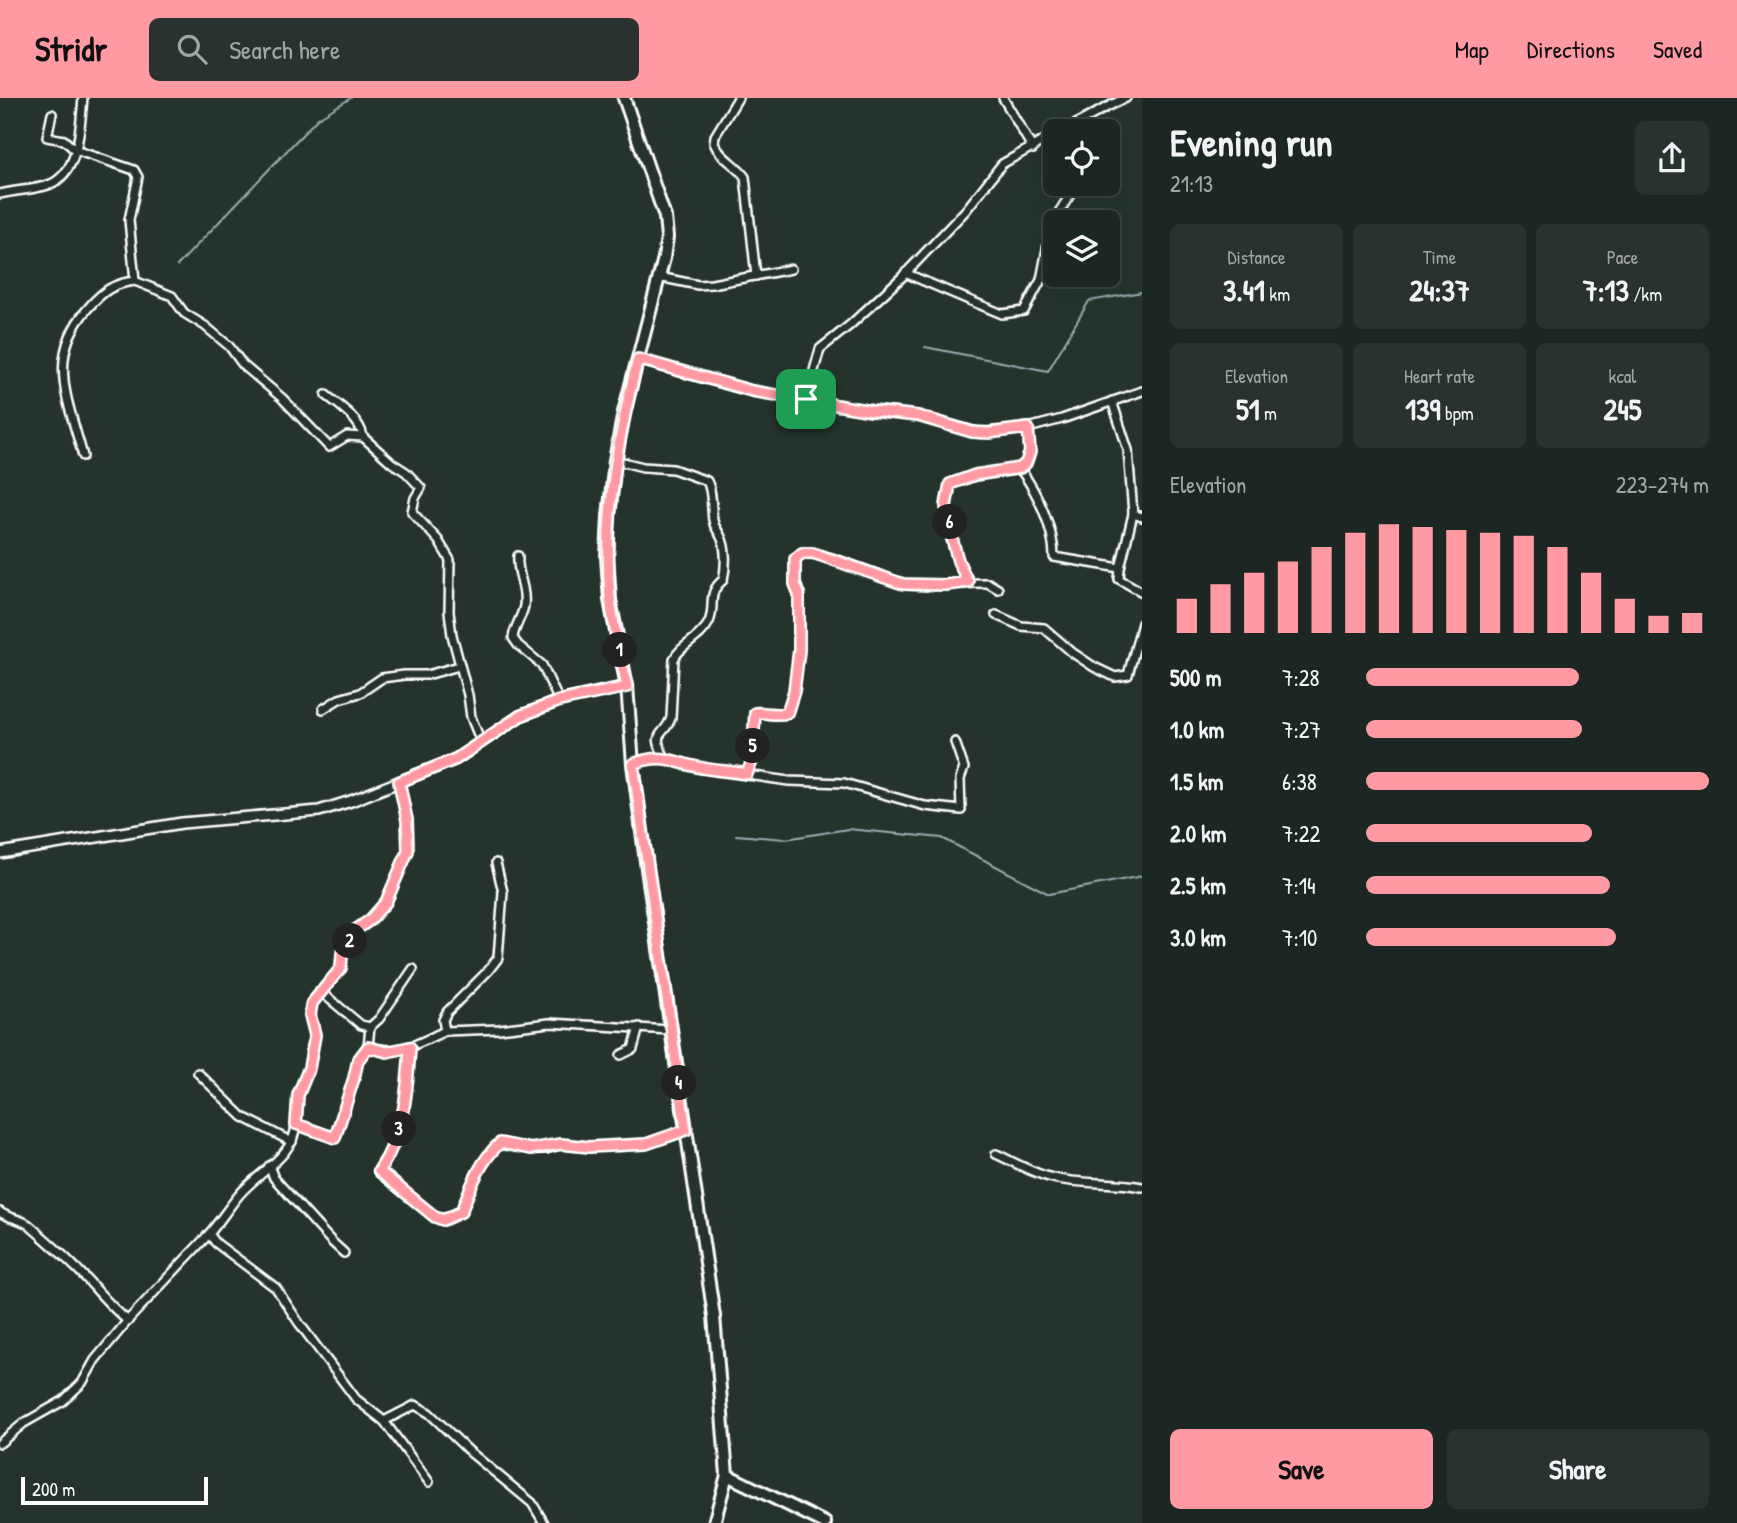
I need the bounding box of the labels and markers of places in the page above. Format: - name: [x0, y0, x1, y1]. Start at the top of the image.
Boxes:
- pin: [776, 369, 836, 429]
- pin: 6: [932, 504, 968, 540]
- pin: 1: [602, 632, 638, 668]
- pin: 5: [736, 728, 770, 764]
- pin: 2: [332, 924, 368, 958]
- pin: 4: [662, 1066, 696, 1100]
- pin: 3: [382, 1112, 416, 1146]

